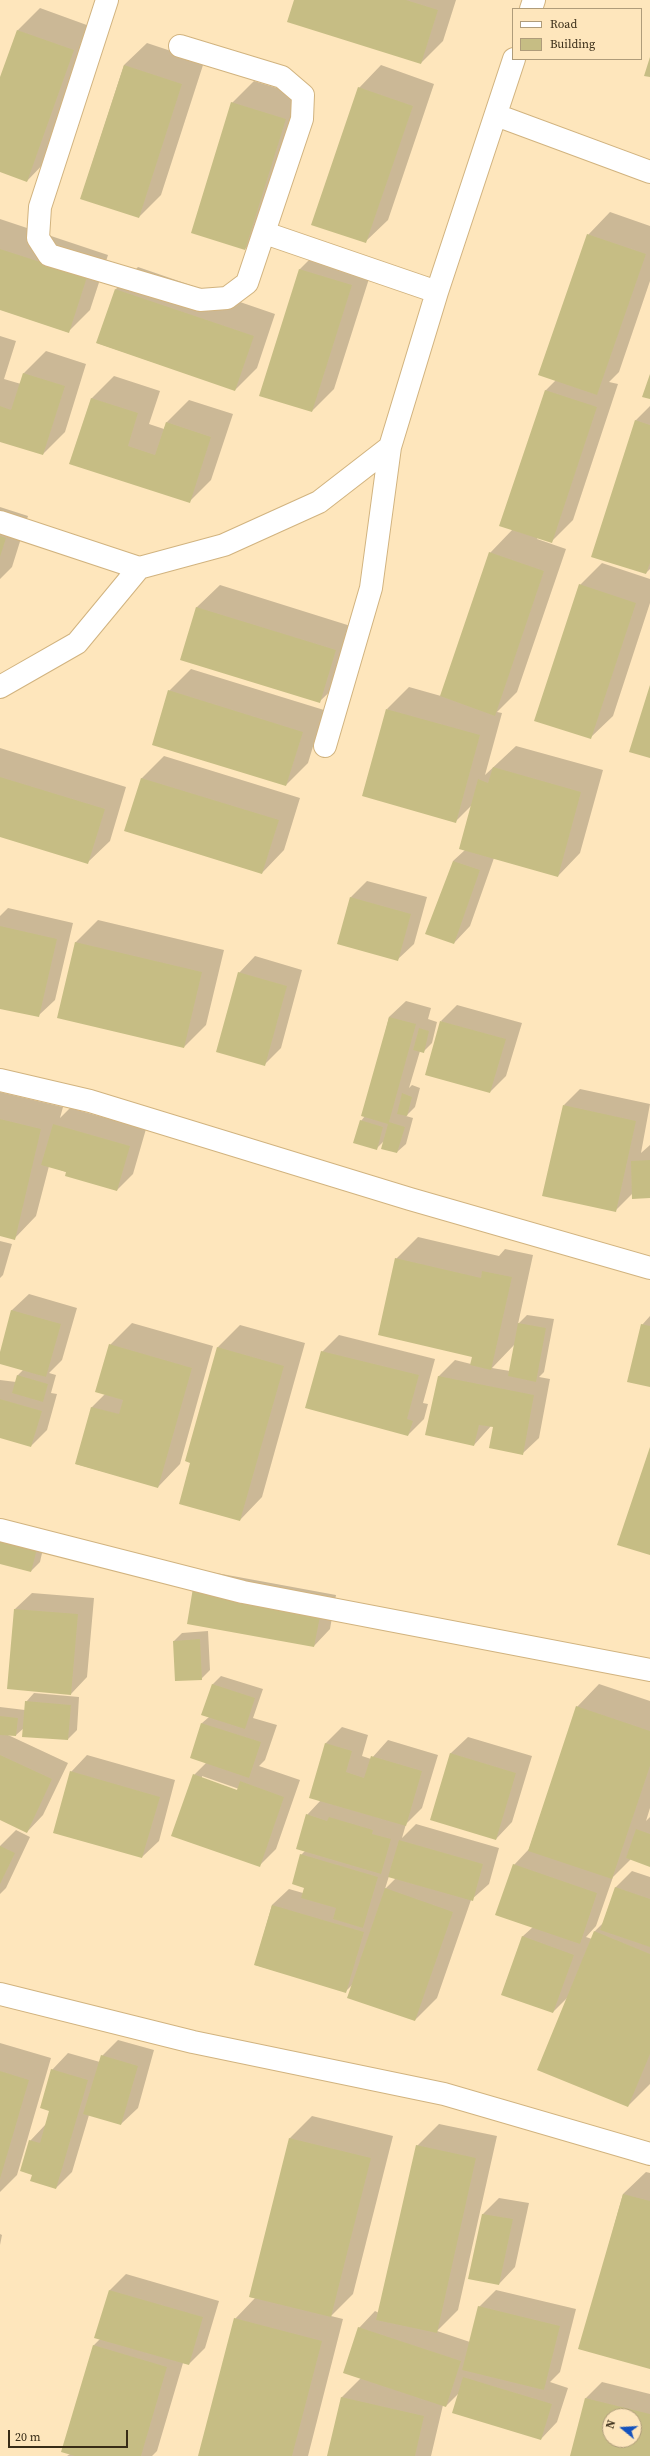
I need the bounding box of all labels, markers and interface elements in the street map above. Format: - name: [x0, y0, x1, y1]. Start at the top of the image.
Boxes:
- legend: [512, 8, 642, 60]
- text: Road: [550, 16, 577, 32]
- text: Building: [550, 36, 595, 52]
- north arrow: [602, 2408, 642, 2448]
- text: N: [603, 2418, 619, 2431]
- scale bar: [10, 2422, 130, 2448]
- text: 20 m: [15, 2429, 41, 2445]

